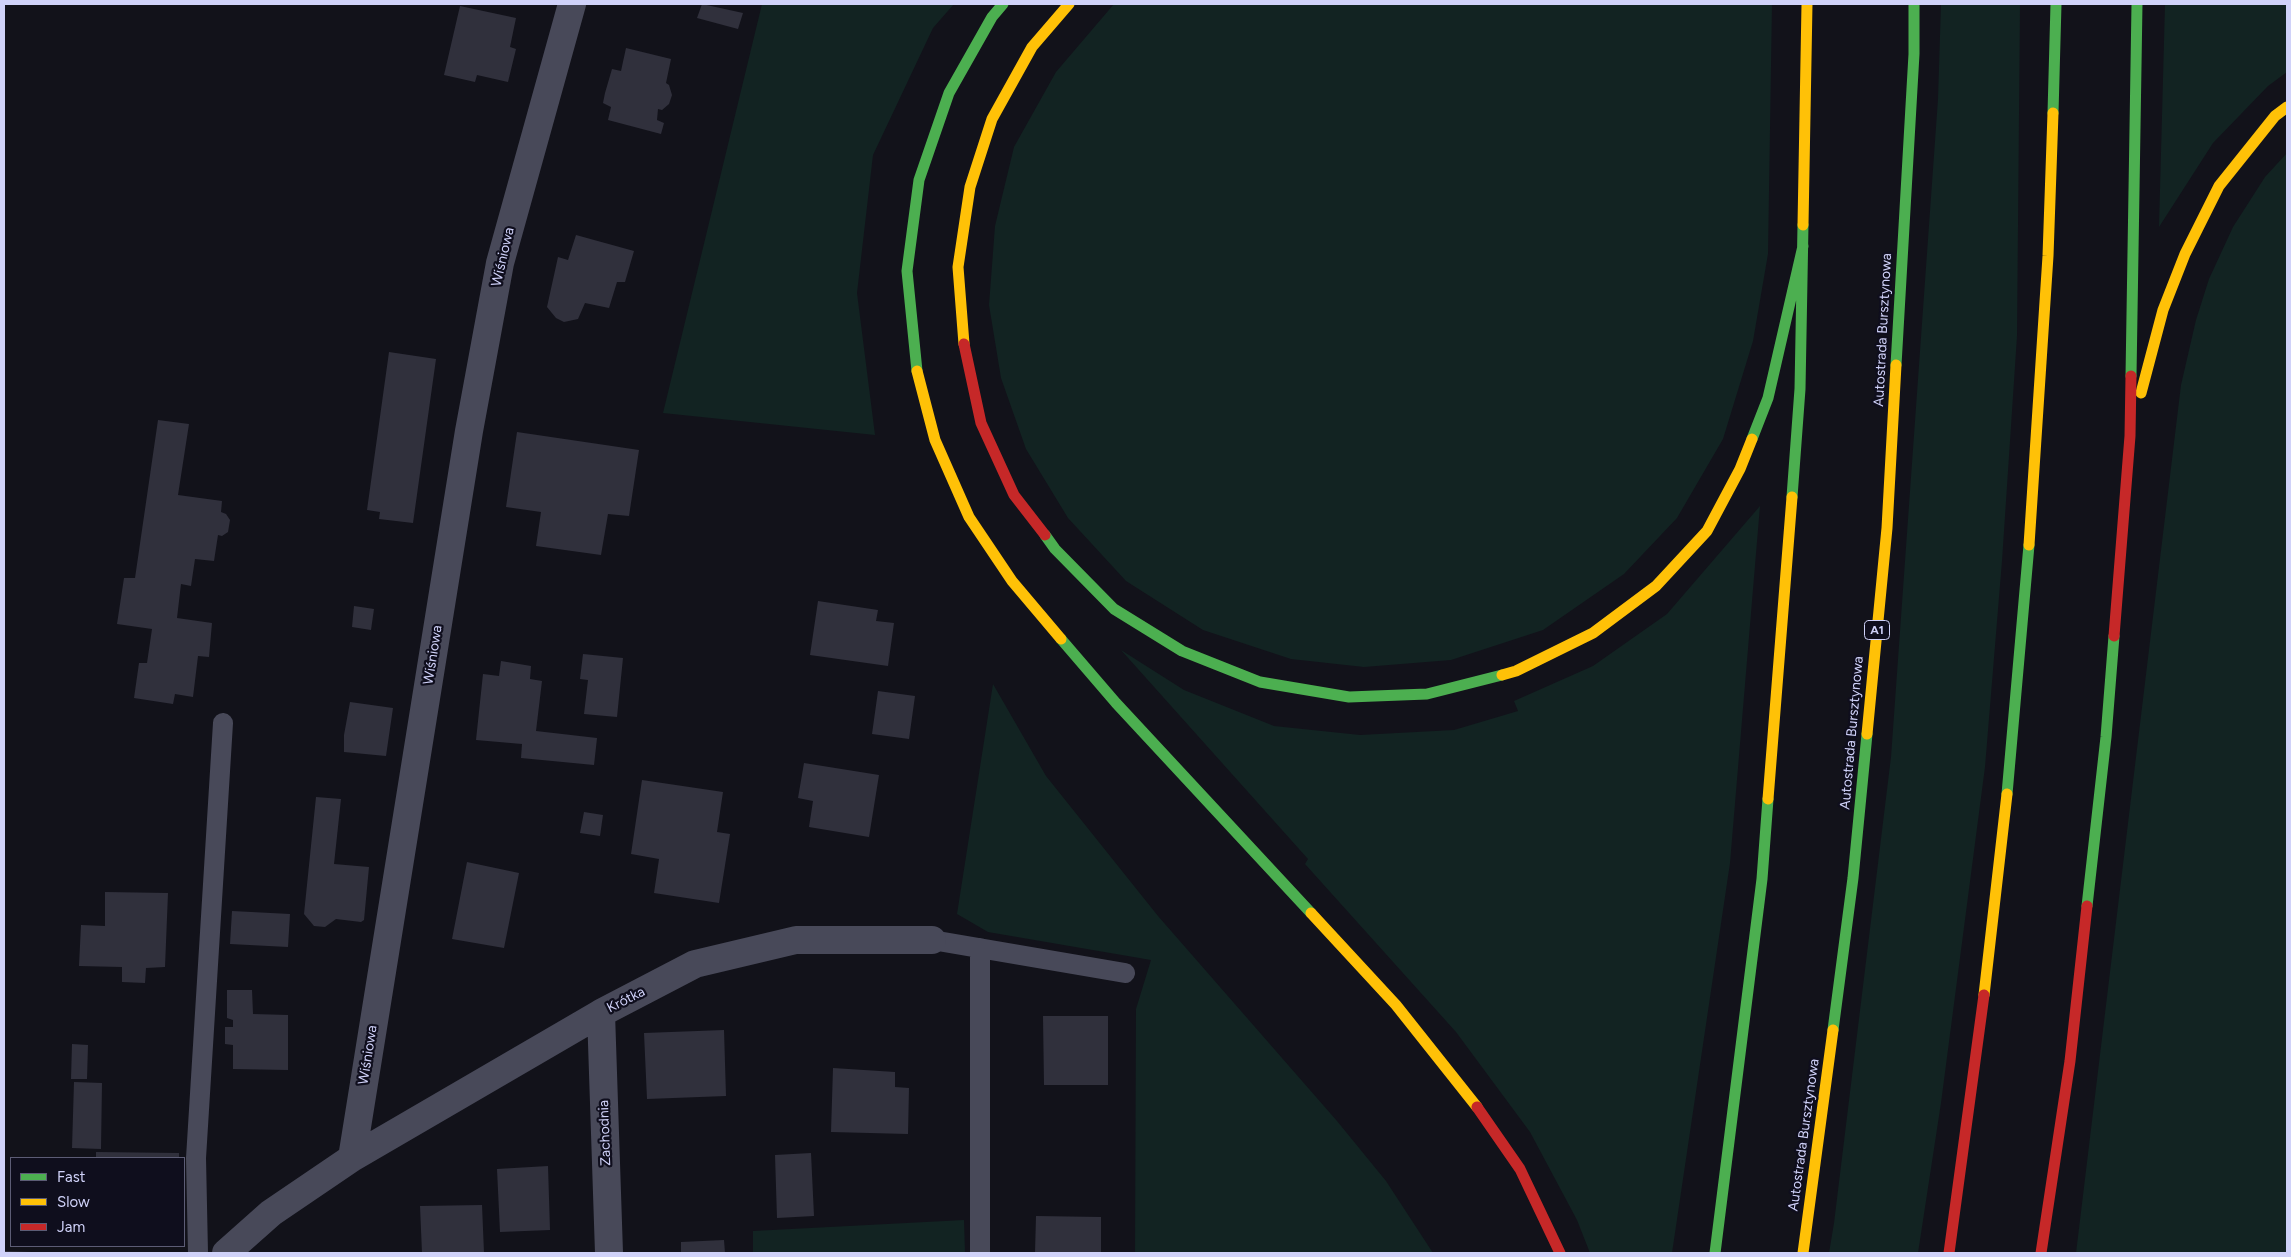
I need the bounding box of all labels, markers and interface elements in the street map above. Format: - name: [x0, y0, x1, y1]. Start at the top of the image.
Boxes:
- street label: Wiśniowa: [488, 226, 518, 288]
- street label: Autostrada Bursztynowa: [1871, 253, 1895, 407]
- road number: A1: [1864, 620, 1890, 640]
- street label: Wiśniowa: [420, 624, 446, 686]
- street label: Autostrada Bursztynowa: [1837, 656, 1867, 810]
- street label: Krótka: [604, 983, 648, 1017]
- street label: Wiśniowa: [355, 1024, 381, 1086]
- street label: Autostrada Bursztynowa: [1785, 1058, 1823, 1212]
- street label: Zachodnia: [595, 1100, 615, 1166]
- legend: [10, 1157, 185, 1247]
- text: Fast: [57, 1168, 85, 1186]
- text: Slow: [57, 1193, 90, 1211]
- text: Jam: [57, 1218, 85, 1236]

